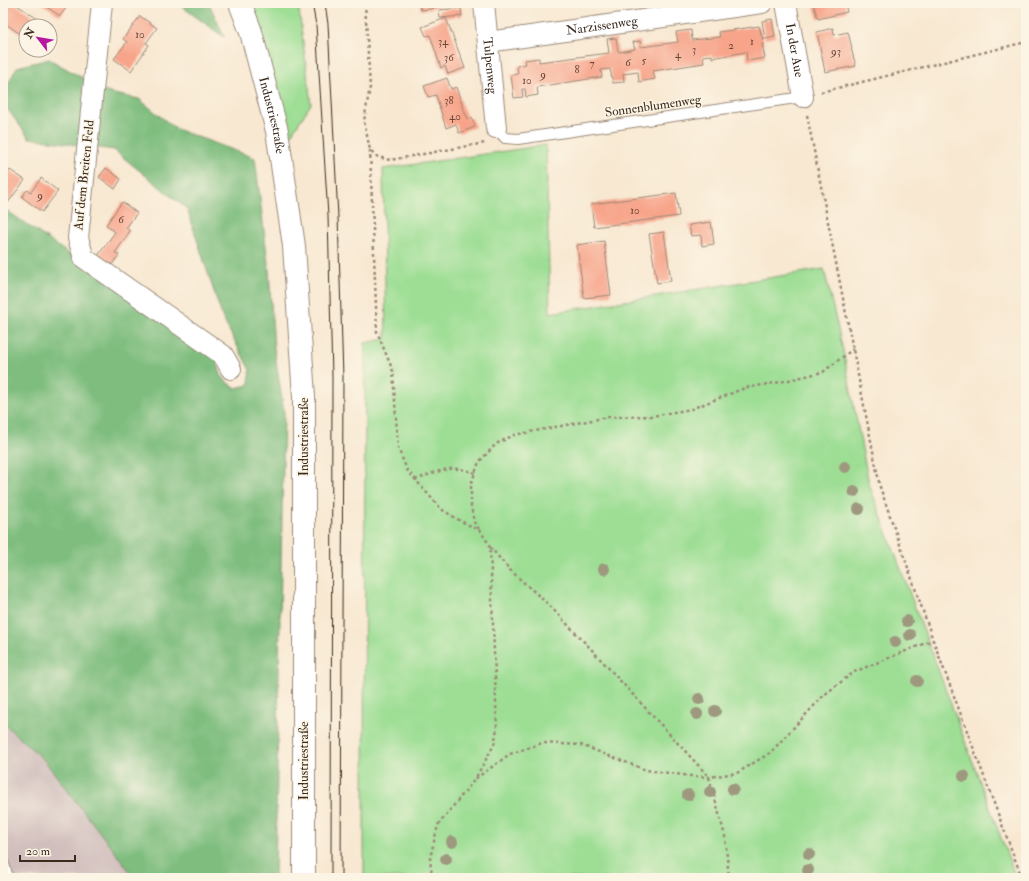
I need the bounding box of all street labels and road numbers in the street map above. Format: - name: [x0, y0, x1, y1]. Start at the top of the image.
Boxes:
- street label: Narzissenweg: [565, 13, 639, 39]
- street label: In der Aue: [782, 22, 807, 79]
- street label: Tulpenweg: [479, 37, 501, 95]
- street label: Industriestraße: [255, 75, 288, 155]
- street label: Sonnenblumenweg: [604, 91, 703, 121]
- street label: Auf dem Breiten Feld: [70, 119, 98, 232]
- street label: Industriestraße: [296, 397, 312, 476]
- street label: Industriestraße: [296, 721, 312, 800]

